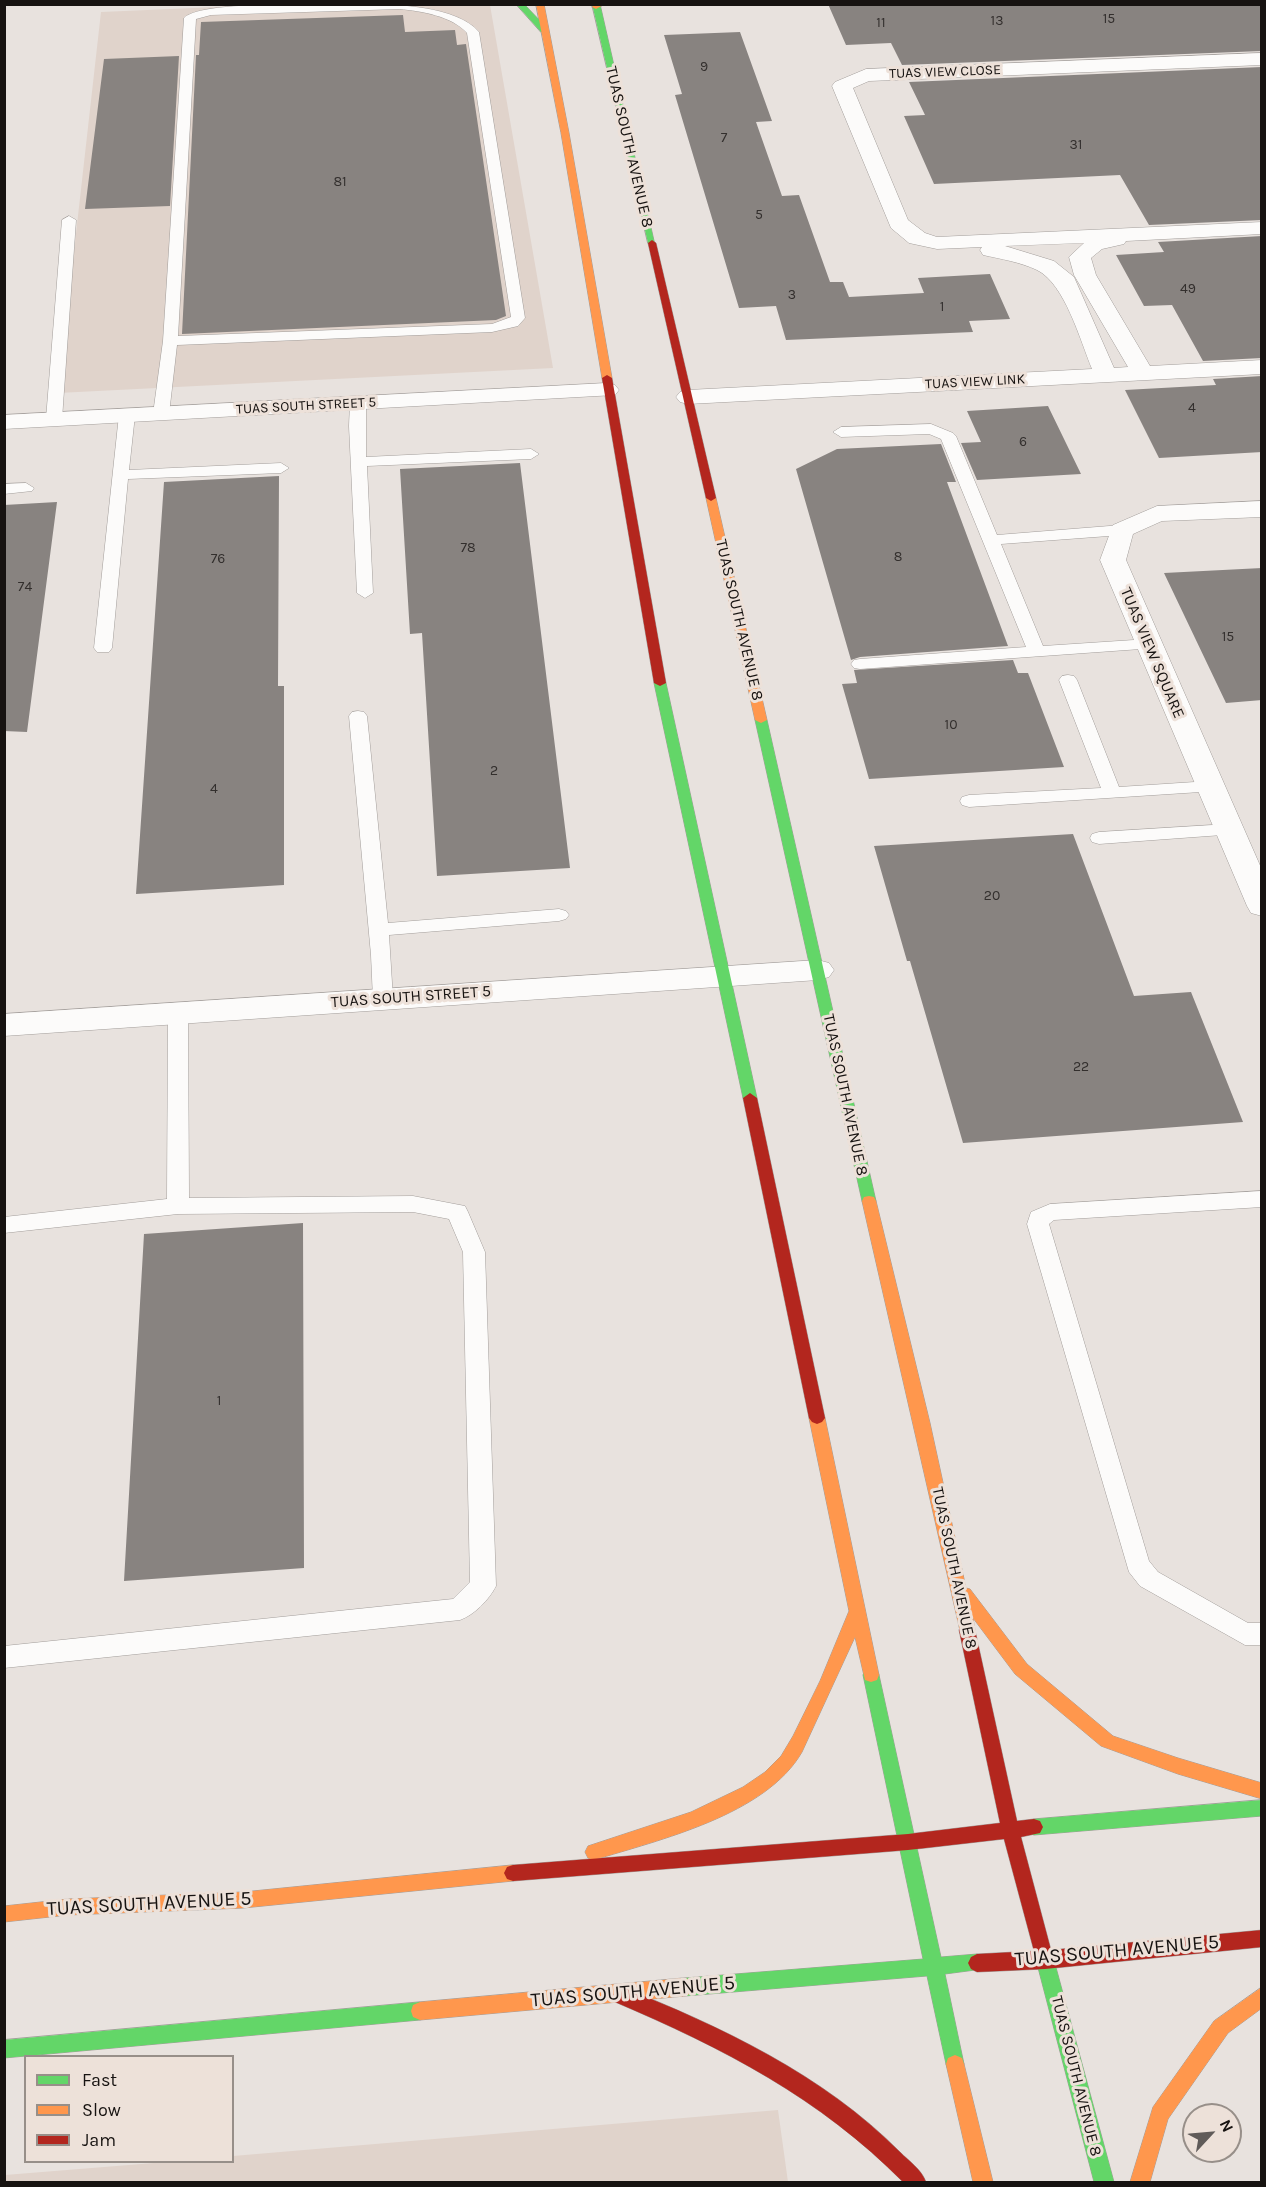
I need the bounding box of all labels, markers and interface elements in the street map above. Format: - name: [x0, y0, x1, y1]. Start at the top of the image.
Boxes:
- house number: 15: [1103, 11, 1115, 27]
- house number: 13: [991, 13, 1003, 29]
- house number: 11: [876, 15, 886, 31]
- house number: 9: [700, 59, 708, 75]
- street label: TUAS VIEW CLOSE: [889, 62, 1001, 82]
- street label: TUAS SOUTH AVENUE 8: [601, 65, 657, 229]
- house number: 7: [721, 130, 727, 146]
- house number: 31: [1070, 137, 1082, 153]
- house number: 81: [333, 174, 347, 190]
- house number: 5: [755, 207, 763, 223]
- house number: 49: [1180, 281, 1196, 297]
- house number: 3: [788, 287, 796, 303]
- house number: 1: [940, 299, 944, 315]
- street label: TUAS VIEW LINK: [925, 371, 1025, 393]
- street label: TUAS SOUTH STREET 5: [235, 394, 377, 418]
- house number: 4: [1188, 400, 1196, 416]
- house number: 6: [1019, 434, 1027, 450]
- street label: TUAS SOUTH AVENUE 8: [711, 538, 767, 702]
- house number: 78: [460, 540, 476, 556]
- house number: 8: [894, 549, 902, 565]
- house number: 76: [211, 551, 225, 567]
- house number: 74: [18, 579, 32, 595]
- street label: TUAS VIEW SQUARE: [1116, 585, 1188, 721]
- house number: 15: [1222, 629, 1234, 645]
- house number: 10: [945, 717, 957, 733]
- house number: 2: [490, 763, 498, 779]
- house number: 4: [210, 781, 218, 797]
- house number: 20: [984, 888, 1000, 904]
- street label: TUAS SOUTH STREET 5: [330, 982, 492, 1012]
- street label: TUAS SOUTH AVENUE 8: [818, 1012, 872, 1178]
- house number: 22: [1073, 1059, 1089, 1075]
- house number: 1: [217, 1393, 221, 1409]
- street label: TUAS SOUTH AVENUE 8: [927, 1485, 981, 1651]
- street label: TUAS SOUTH AVENUE 5: [46, 1887, 252, 1921]
- street label: TUAS SOUTH AVENUE 5: [1014, 1930, 1220, 1972]
- street label: TUAS SOUTH AVENUE 5: [530, 1971, 736, 2013]
- street label: TUAS SOUTH AVENUE 8: [1047, 1994, 1105, 2158]
- legend: [24, 2055, 234, 2163]
- text: Fast: [82, 2069, 117, 2091]
- text: Slow: [82, 2099, 121, 2121]
- north arrow: [1182, 2103, 1242, 2163]
- text: N: [1216, 2116, 1238, 2135]
- text: Jam: [82, 2129, 116, 2151]

